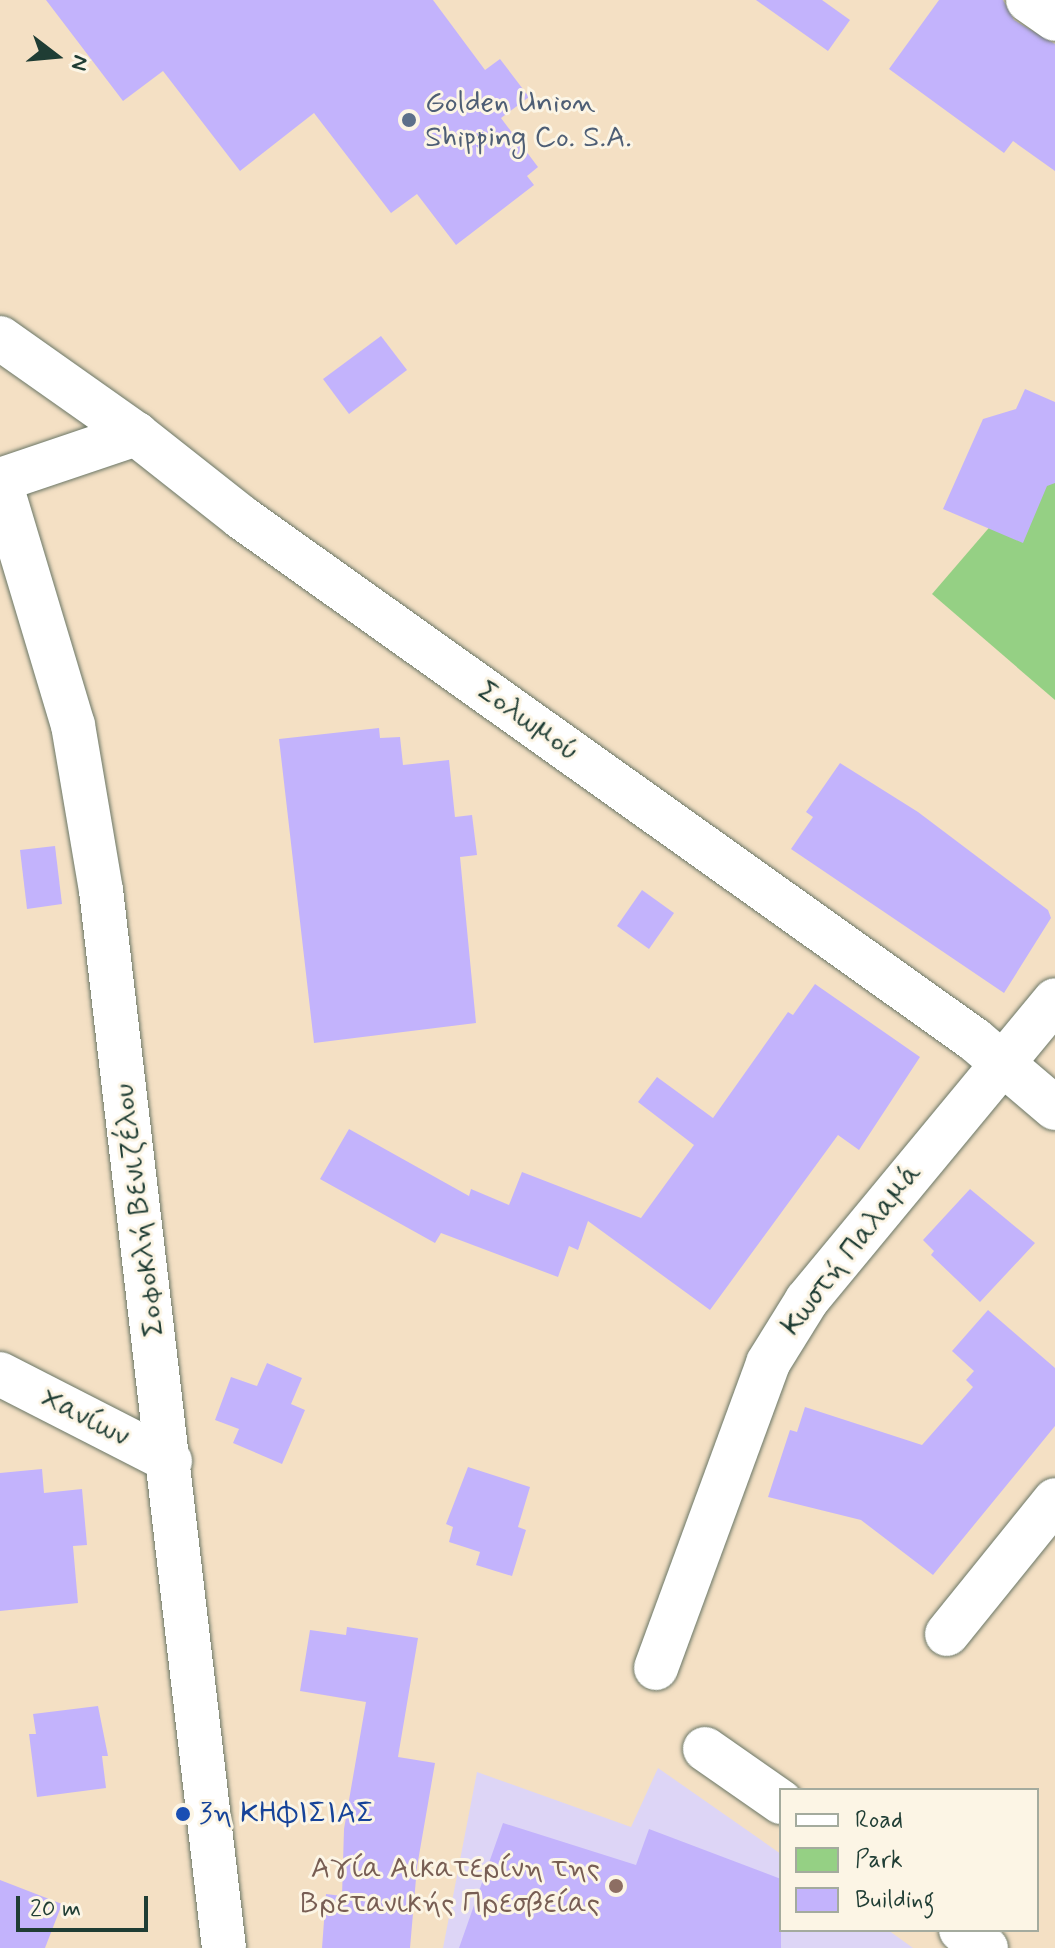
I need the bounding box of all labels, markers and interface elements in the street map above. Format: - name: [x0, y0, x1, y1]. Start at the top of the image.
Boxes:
- north arrow: [16, 16, 96, 96]
- text: N: [64, 52, 95, 74]
- place label: Golden Union Shipping Co. S.A.: [425, 85, 632, 156]
- marker: Golden Union Shipping Co. S.A.: [400, 111, 418, 129]
- street label: Σολωμού: [470, 674, 586, 770]
- street label: Σοφοκλή Βενιζέλου: [107, 1082, 173, 1338]
- street label: Κωστή Παλαμά: [774, 1157, 930, 1343]
- street label: Χανίων: [35, 1381, 135, 1455]
- legend: [779, 1788, 1039, 1932]
- place label: 3η ΚΗΦΙΣΙΑΣ: [199, 1796, 374, 1832]
- marker: 3η ΚΗΦΙΣΙΑΣ: [174, 1805, 192, 1823]
- text: Road: [855, 1805, 903, 1836]
- text: Park: [855, 1845, 903, 1876]
- place label: Αγία Αικατερίνη της Βρετανικής Πρεσβείας: [300, 1851, 600, 1922]
- marker: Αγία Αικατερίνη της Βρετανικής Πρεσβείας: [607, 1877, 625, 1895]
- scale bar: [20, 1880, 152, 1930]
- text: Building: [855, 1885, 935, 1916]
- text: 20 m: [30, 1894, 81, 1925]

